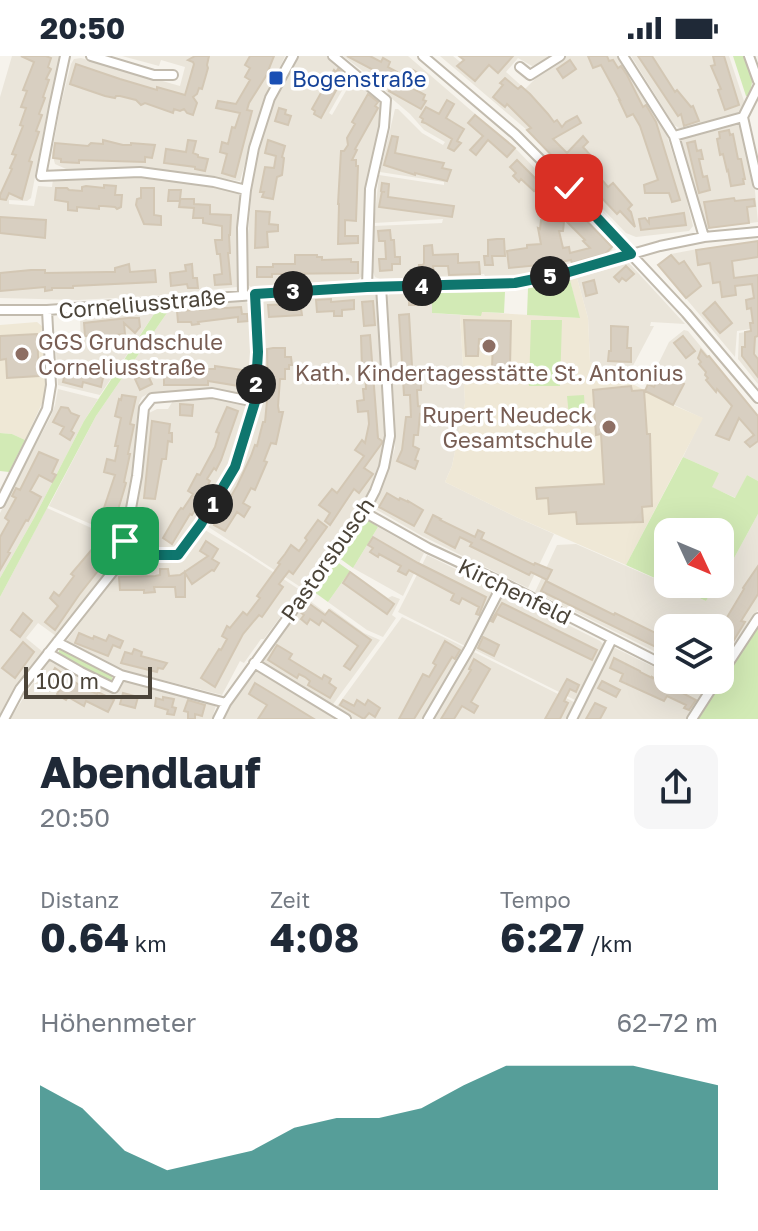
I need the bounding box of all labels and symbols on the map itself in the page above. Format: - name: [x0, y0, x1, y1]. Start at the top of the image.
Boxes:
- place label: Bogenstraße: [292, 65, 427, 92]
- marker: Bogenstraße: [267, 69, 285, 87]
- pin: [535, 154, 603, 222]
- pin: 5: [530, 256, 570, 296]
- pin: 4: [402, 266, 442, 306]
- pin: 3: [273, 271, 313, 311]
- street label: Corneliusstraße: [57, 282, 227, 324]
- place label: GGS Grundschule Corneliusstraße: [38, 328, 223, 380]
- marker: Kath. Kindertagesstätte St. Antonius: [480, 337, 498, 355]
- marker: GGS Grundschule Corneliusstraße: [13, 345, 31, 363]
- place label: Kath. Kindertagesstätte St. Antonius: [295, 359, 683, 386]
- pin: 2: [236, 364, 276, 404]
- place label: Rupert Neudeck Gesamtschule: [422, 401, 593, 453]
- marker: Rupert Neudeck Gesamtschule: [600, 418, 618, 436]
- pin: 1: [193, 484, 233, 524]
- street label: Pastorsbusch: [274, 492, 380, 626]
- pin: [91, 507, 159, 575]
- north arrow: [654, 518, 734, 598]
- street label: Kirchenfeld: [454, 552, 576, 630]
- scale bar: [24, 663, 152, 699]

